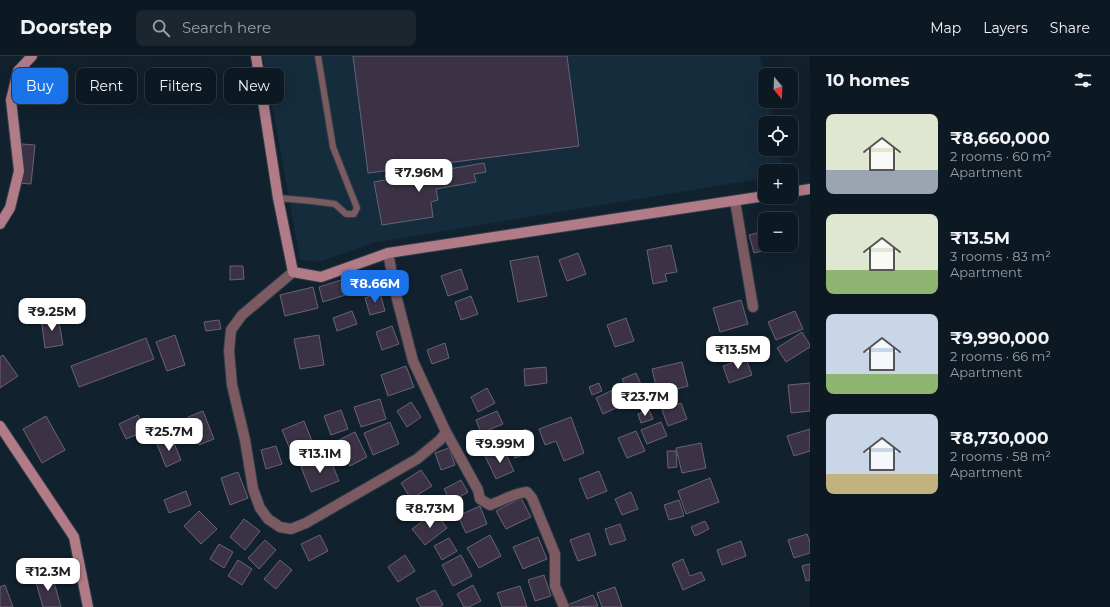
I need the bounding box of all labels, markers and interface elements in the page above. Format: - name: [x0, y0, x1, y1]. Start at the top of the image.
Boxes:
- search box: [136, 10, 416, 46]
- text: Doorstep: [20, 16, 112, 39]
- icon: search: [150, 17, 172, 39]
- text: Search here: [182, 18, 271, 37]
- text: Map: [930, 19, 961, 37]
- text: Layers: [983, 19, 1028, 37]
- text: Share: [1050, 19, 1090, 37]
- chip: Buy: [12, 68, 68, 104]
- chip: Rent: [76, 68, 137, 104]
- chip: Filters: [145, 68, 216, 104]
- chip: New: [224, 68, 284, 104]
- north arrow: [758, 68, 798, 108]
- map controls: [758, 68, 798, 252]
- icon: filters: [1072, 69, 1094, 91]
- text: 10 homes: [826, 70, 910, 90]
- button: locate: [758, 116, 798, 156]
- text: ₹8,660,000: [950, 128, 1050, 148]
- icon: home: [858, 130, 906, 178]
- text: 2 rooms · 60 m²: [950, 148, 1052, 164]
- pin: ₹7.96M: [386, 159, 452, 193]
- text: ₹7.96M: [394, 164, 444, 180]
- button: +: [758, 164, 798, 204]
- text: Apartment: [950, 164, 1022, 180]
- button: −: [758, 212, 798, 252]
- text: ₹13.5M: [950, 228, 1010, 248]
- icon: home: [858, 230, 906, 278]
- text: 3 rooms · 83 m²: [950, 248, 1051, 264]
- text: Apartment: [950, 264, 1022, 280]
- pin: ₹8.66M: [342, 270, 408, 304]
- text: ₹8.66M: [350, 275, 400, 291]
- pin: ₹9.25M: [19, 298, 85, 332]
- text: ₹9.25M: [28, 303, 76, 319]
- text: ₹9,990,000: [950, 328, 1049, 348]
- icon: home: [858, 330, 906, 378]
- pin: ₹13.5M: [705, 336, 771, 370]
- text: ₹13.5M: [715, 341, 761, 357]
- text: 2 rooms · 66 m²: [950, 348, 1051, 364]
- text: Apartment: [950, 364, 1022, 380]
- pin: ₹23.7M: [612, 383, 678, 417]
- text: ₹23.7M: [621, 388, 669, 404]
- pin: ₹25.7M: [136, 418, 202, 452]
- text: ₹25.7M: [145, 423, 193, 439]
- text: ₹8,730,000: [950, 428, 1048, 448]
- pin: ₹9.99M: [467, 430, 533, 464]
- icon: home: [858, 430, 906, 478]
- text: ₹9.99M: [475, 435, 525, 451]
- pin: ₹13.1M: [287, 440, 353, 474]
- text: ₹13.1M: [299, 445, 342, 461]
- text: 2 rooms · 58 m²: [950, 448, 1051, 464]
- text: Apartment: [950, 464, 1022, 480]
- pin: ₹8.73M: [397, 495, 463, 529]
- text: ₹8.73M: [405, 500, 455, 516]
- pin: ₹12.3M: [15, 558, 81, 592]
- text: ₹12.3M: [25, 563, 71, 579]

